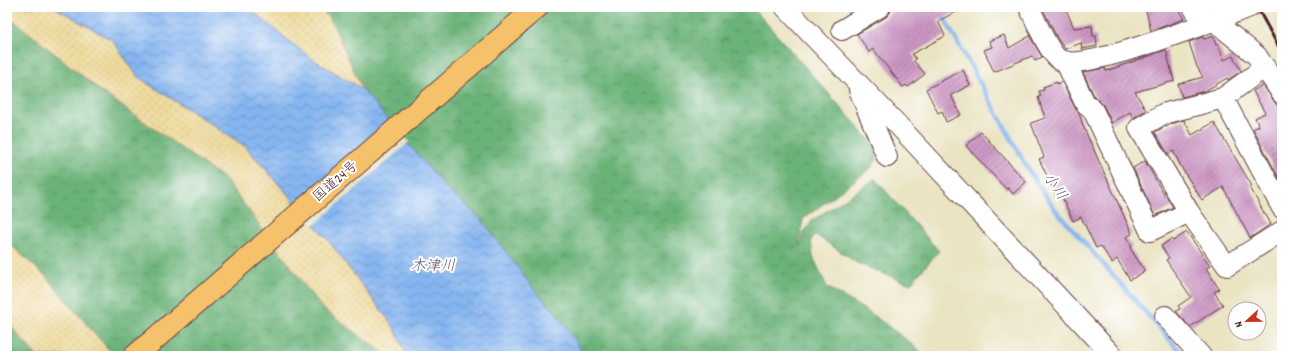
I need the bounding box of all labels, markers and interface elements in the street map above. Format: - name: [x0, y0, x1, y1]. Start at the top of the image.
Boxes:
- street label: 国道24号: [309, 157, 363, 207]
- water label: 小川: [1036, 168, 1072, 206]
- water label: 木津川: [410, 256, 456, 278]
- north arrow: [1227, 301, 1267, 341]
- text: N: [1231, 318, 1248, 330]

